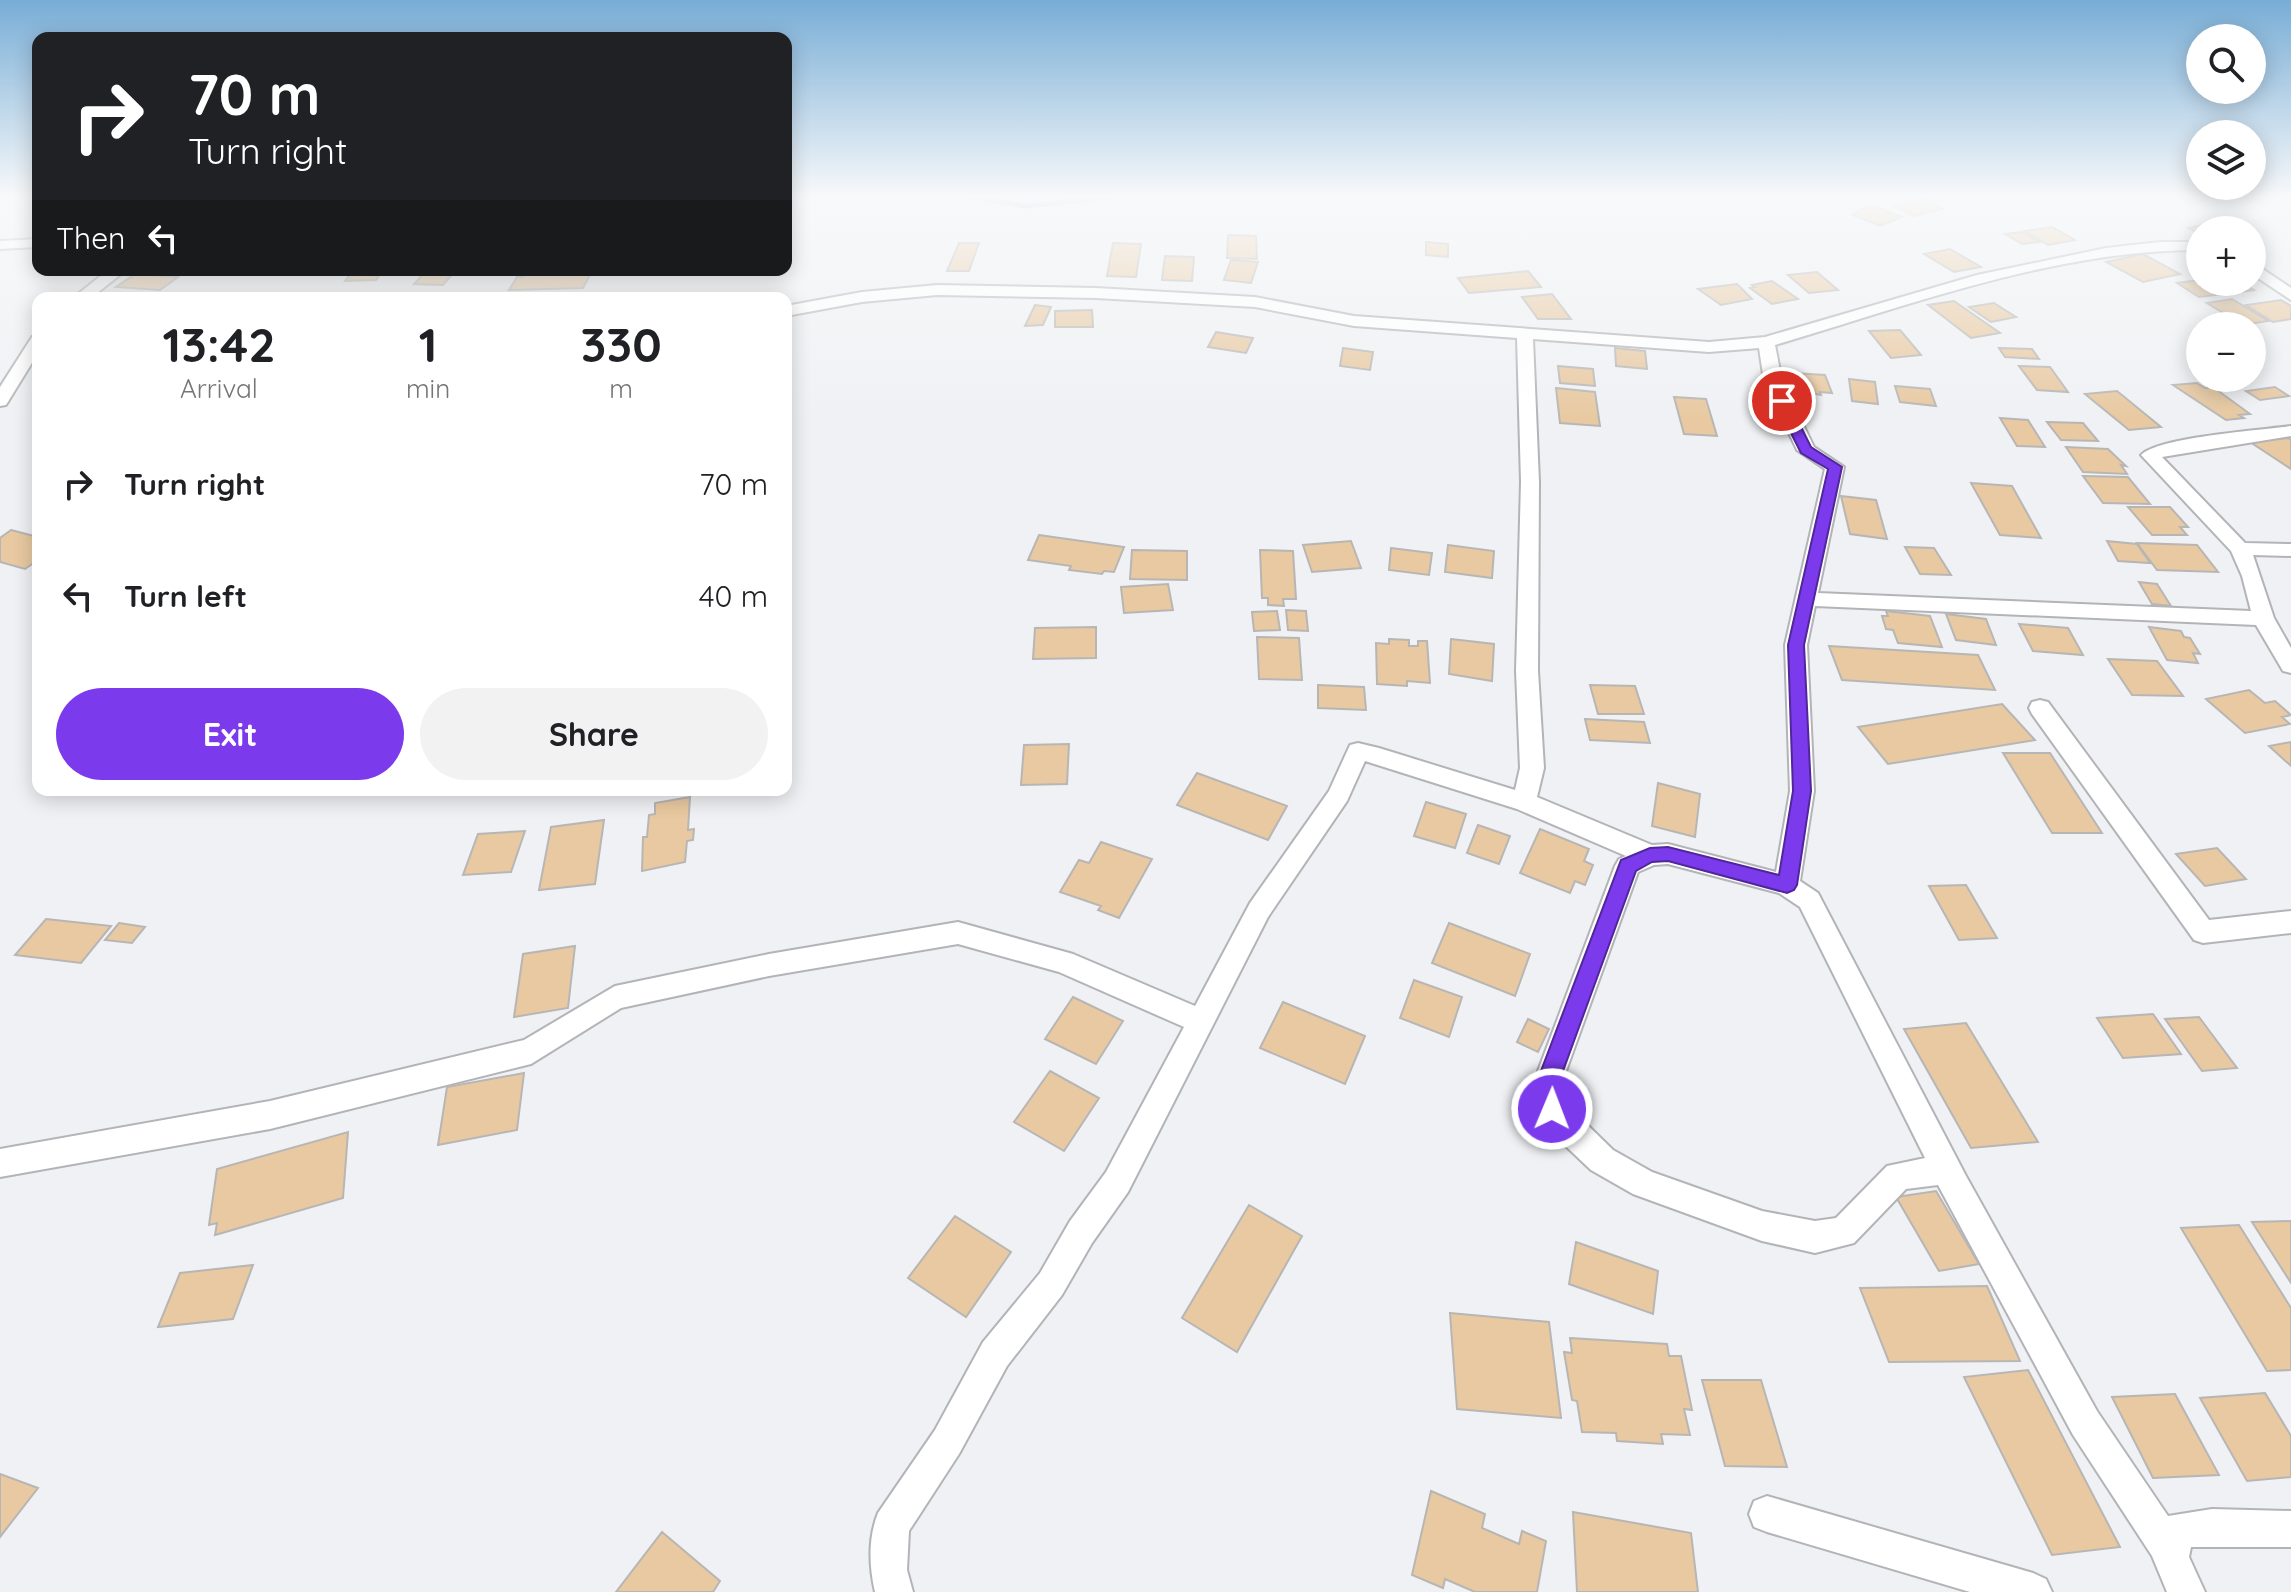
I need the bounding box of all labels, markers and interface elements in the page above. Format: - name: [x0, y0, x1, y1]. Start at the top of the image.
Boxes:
- map controls: [2186, 24, 2266, 392]
- button: search: [2186, 24, 2266, 104]
- text: 70 m: [188, 59, 320, 129]
- icon: right: [56, 64, 160, 168]
- button: layers: [2186, 120, 2266, 200]
- text: Turn right: [188, 128, 347, 173]
- icon: left: [141, 216, 185, 260]
- button: +: [2186, 216, 2266, 296]
- text: Then: [56, 219, 125, 257]
- button: −: [2186, 312, 2266, 392]
- text: 13:42: [162, 314, 275, 374]
- text: 1: [419, 314, 437, 374]
- text: 330: [581, 314, 662, 374]
- pin: [1748, 367, 1816, 435]
- text: Arrival: [180, 372, 258, 405]
- text: min: [406, 372, 450, 405]
- text: m: [609, 372, 633, 405]
- icon: arrive: [1760, 379, 1804, 423]
- icon: right: [56, 462, 100, 506]
- text: Turn right: [124, 465, 265, 503]
- text: 70 m: [699, 465, 768, 503]
- icon: left: [56, 574, 100, 618]
- text: Turn left: [124, 577, 247, 615]
- text: 40 m: [699, 577, 768, 615]
- button: Exit: [56, 688, 404, 780]
- button: Share: [420, 688, 768, 780]
- position arrow: [1510, 1067, 1594, 1151]

